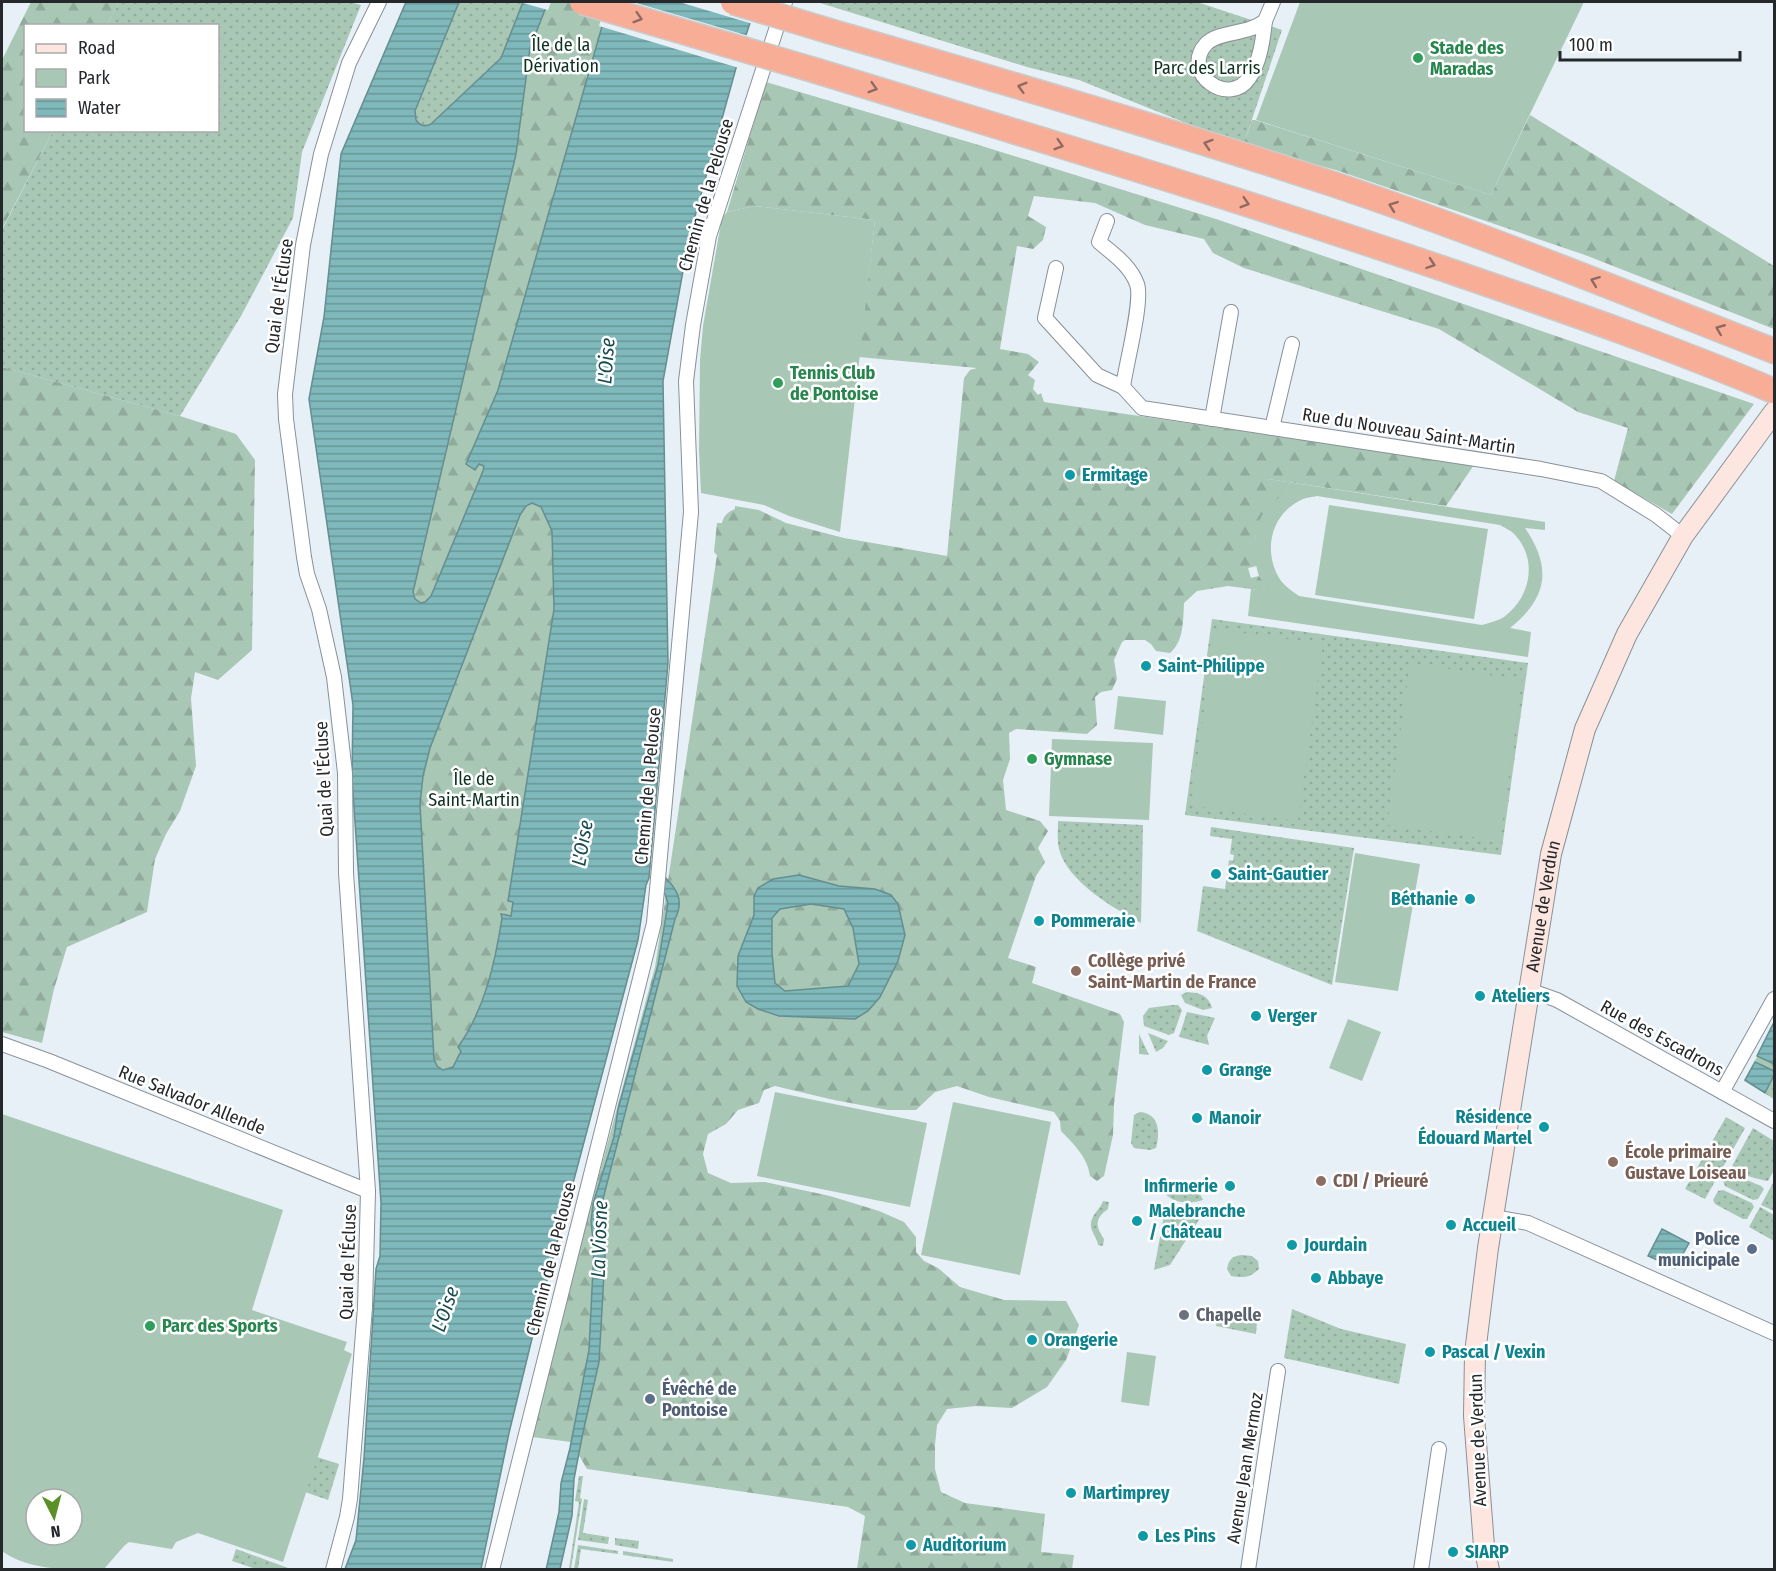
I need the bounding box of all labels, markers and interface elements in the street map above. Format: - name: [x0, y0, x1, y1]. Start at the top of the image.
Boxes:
- one-way arrow: [632, 11, 643, 23]
- legend: [24, 24, 219, 132]
- scale bar: [1560, 24, 1740, 62]
- park label: Île de la Dérivation: [523, 34, 599, 77]
- text: 100 m: [1569, 34, 1613, 56]
- text: Road: [78, 37, 115, 59]
- place label: Stade des Maradas: [1430, 37, 1504, 80]
- marker: Stade des Maradas: [1411, 51, 1425, 65]
- park label: Parc des Larris: [1154, 57, 1261, 79]
- text: Park: [78, 67, 111, 89]
- one-way arrow: [867, 81, 878, 93]
- one-way arrow: [1017, 82, 1028, 94]
- text: Water: [78, 97, 121, 119]
- street label: Chemin de la Pelouse: [674, 116, 738, 274]
- one-way arrow: [1053, 138, 1064, 150]
- one-way arrow: [1203, 139, 1214, 151]
- one-way arrow: [1239, 196, 1250, 208]
- one-way arrow: [1388, 200, 1399, 213]
- street label: Quai de l'Écluse: [259, 237, 298, 355]
- one-way arrow: [1425, 257, 1436, 269]
- one-way arrow: [1591, 276, 1601, 289]
- one-way arrow: [1715, 324, 1726, 337]
- water label: L'Oise: [592, 337, 620, 385]
- place label: Tennis Club de Pontoise: [790, 362, 878, 405]
- marker: Tennis Club de Pontoise: [771, 376, 785, 390]
- street label: Rue du Nouveau Saint-Martin: [1301, 403, 1517, 459]
- place label: Ermitage: [1082, 464, 1148, 486]
- marker: Ermitage: [1063, 468, 1077, 482]
- place label: Saint-Philippe: [1158, 655, 1265, 677]
- marker: Saint-Philippe: [1139, 659, 1153, 673]
- street label: Chemin de la Pelouse: [630, 706, 666, 866]
- street label: Quai de l'Écluse: [309, 721, 338, 837]
- place label: Gymnase: [1044, 748, 1112, 770]
- marker: Gymnase: [1025, 752, 1039, 766]
- park label: Île de Saint-Martin: [428, 768, 520, 811]
- water label: L'Oise: [566, 818, 598, 868]
- street label: Avenue de Verdun: [1521, 838, 1565, 974]
- place label: Saint-Gautier: [1228, 863, 1329, 885]
- marker: Saint-Gautier: [1209, 867, 1223, 881]
- place label: Béthanie: [1391, 888, 1458, 910]
- marker: Béthanie: [1463, 892, 1477, 906]
- place label: Pommeraie: [1051, 910, 1135, 932]
- marker: Pommeraie: [1032, 914, 1046, 928]
- place label: Collège privé Saint-Martin de France: [1088, 950, 1256, 993]
- marker: Collège privé Saint-Martin de France: [1069, 964, 1083, 978]
- place label: Ateliers: [1491, 985, 1550, 1007]
- marker: Ateliers: [1473, 989, 1487, 1003]
- street label: Rue des Escadrons: [1597, 995, 1728, 1081]
- place label: Verger: [1267, 1005, 1317, 1027]
- marker: Verger: [1249, 1009, 1263, 1023]
- place label: Grange: [1219, 1059, 1272, 1081]
- street label: Rue Salvador Allende: [115, 1060, 269, 1140]
- marker: Grange: [1200, 1063, 1214, 1077]
- place label: Résidence Édouard Martel: [1418, 1106, 1532, 1149]
- place label: Manoir: [1209, 1107, 1262, 1129]
- marker: Manoir: [1190, 1111, 1204, 1125]
- marker: Résidence Édouard Martel: [1537, 1120, 1551, 1134]
- place label: École primaire Gustave Loiseau: [1625, 1140, 1746, 1184]
- marker: École primaire Gustave Loiseau: [1606, 1155, 1620, 1169]
- place label: CDI / Prieuré: [1333, 1170, 1428, 1192]
- marker: CDI / Prieuré: [1314, 1174, 1328, 1188]
- place label: Infirmerie: [1144, 1175, 1218, 1197]
- marker: Infirmerie: [1223, 1179, 1237, 1193]
- street label: Chemin de la Pelouse: [521, 1180, 581, 1338]
- water label: La Viosne: [586, 1199, 612, 1278]
- place label: Malebranche / Château: [1149, 1200, 1245, 1243]
- street label: Quai de l'Écluse: [334, 1204, 361, 1320]
- marker: Malebranche / Château: [1130, 1214, 1144, 1228]
- place label: Accueil: [1462, 1214, 1516, 1236]
- marker: Accueil: [1444, 1218, 1458, 1232]
- place label: Police municipale: [1658, 1228, 1740, 1271]
- place label: Jourdain: [1303, 1234, 1367, 1256]
- marker: Jourdain: [1285, 1238, 1299, 1252]
- marker: Police municipale: [1745, 1242, 1759, 1256]
- place label: Abbaye: [1327, 1267, 1383, 1289]
- marker: Abbaye: [1309, 1271, 1323, 1285]
- water label: L'Oise: [426, 1283, 464, 1335]
- place label: Chapelle: [1196, 1304, 1261, 1326]
- marker: Chapelle: [1177, 1308, 1191, 1322]
- place label: Parc des Sports: [162, 1315, 278, 1337]
- marker: Parc des Sports: [143, 1319, 157, 1333]
- place label: Orangerie: [1044, 1329, 1118, 1351]
- marker: Orangerie: [1025, 1333, 1039, 1347]
- place label: Pascal / Vexin: [1442, 1341, 1545, 1363]
- marker: Pascal / Vexin: [1423, 1345, 1437, 1359]
- street label: Avenue de Verdun: [1465, 1373, 1491, 1507]
- place label: Évêché de Pontoise: [662, 1377, 737, 1421]
- street label: Avenue Jean Mermoz: [1222, 1391, 1268, 1545]
- marker: Évêché de Pontoise: [643, 1392, 657, 1406]
- place label: Martimprey: [1083, 1482, 1170, 1504]
- marker: Martimprey: [1064, 1486, 1078, 1500]
- north arrow: [24, 1487, 84, 1547]
- text: N: [50, 1521, 61, 1541]
- place label: Les Pins: [1155, 1525, 1216, 1547]
- marker: Les Pins: [1136, 1529, 1150, 1543]
- place label: Auditorium: [922, 1534, 1007, 1556]
- marker: Auditorium: [904, 1538, 918, 1552]
- place label: SIARP: [1465, 1541, 1509, 1563]
- marker: SIARP: [1446, 1545, 1460, 1559]

